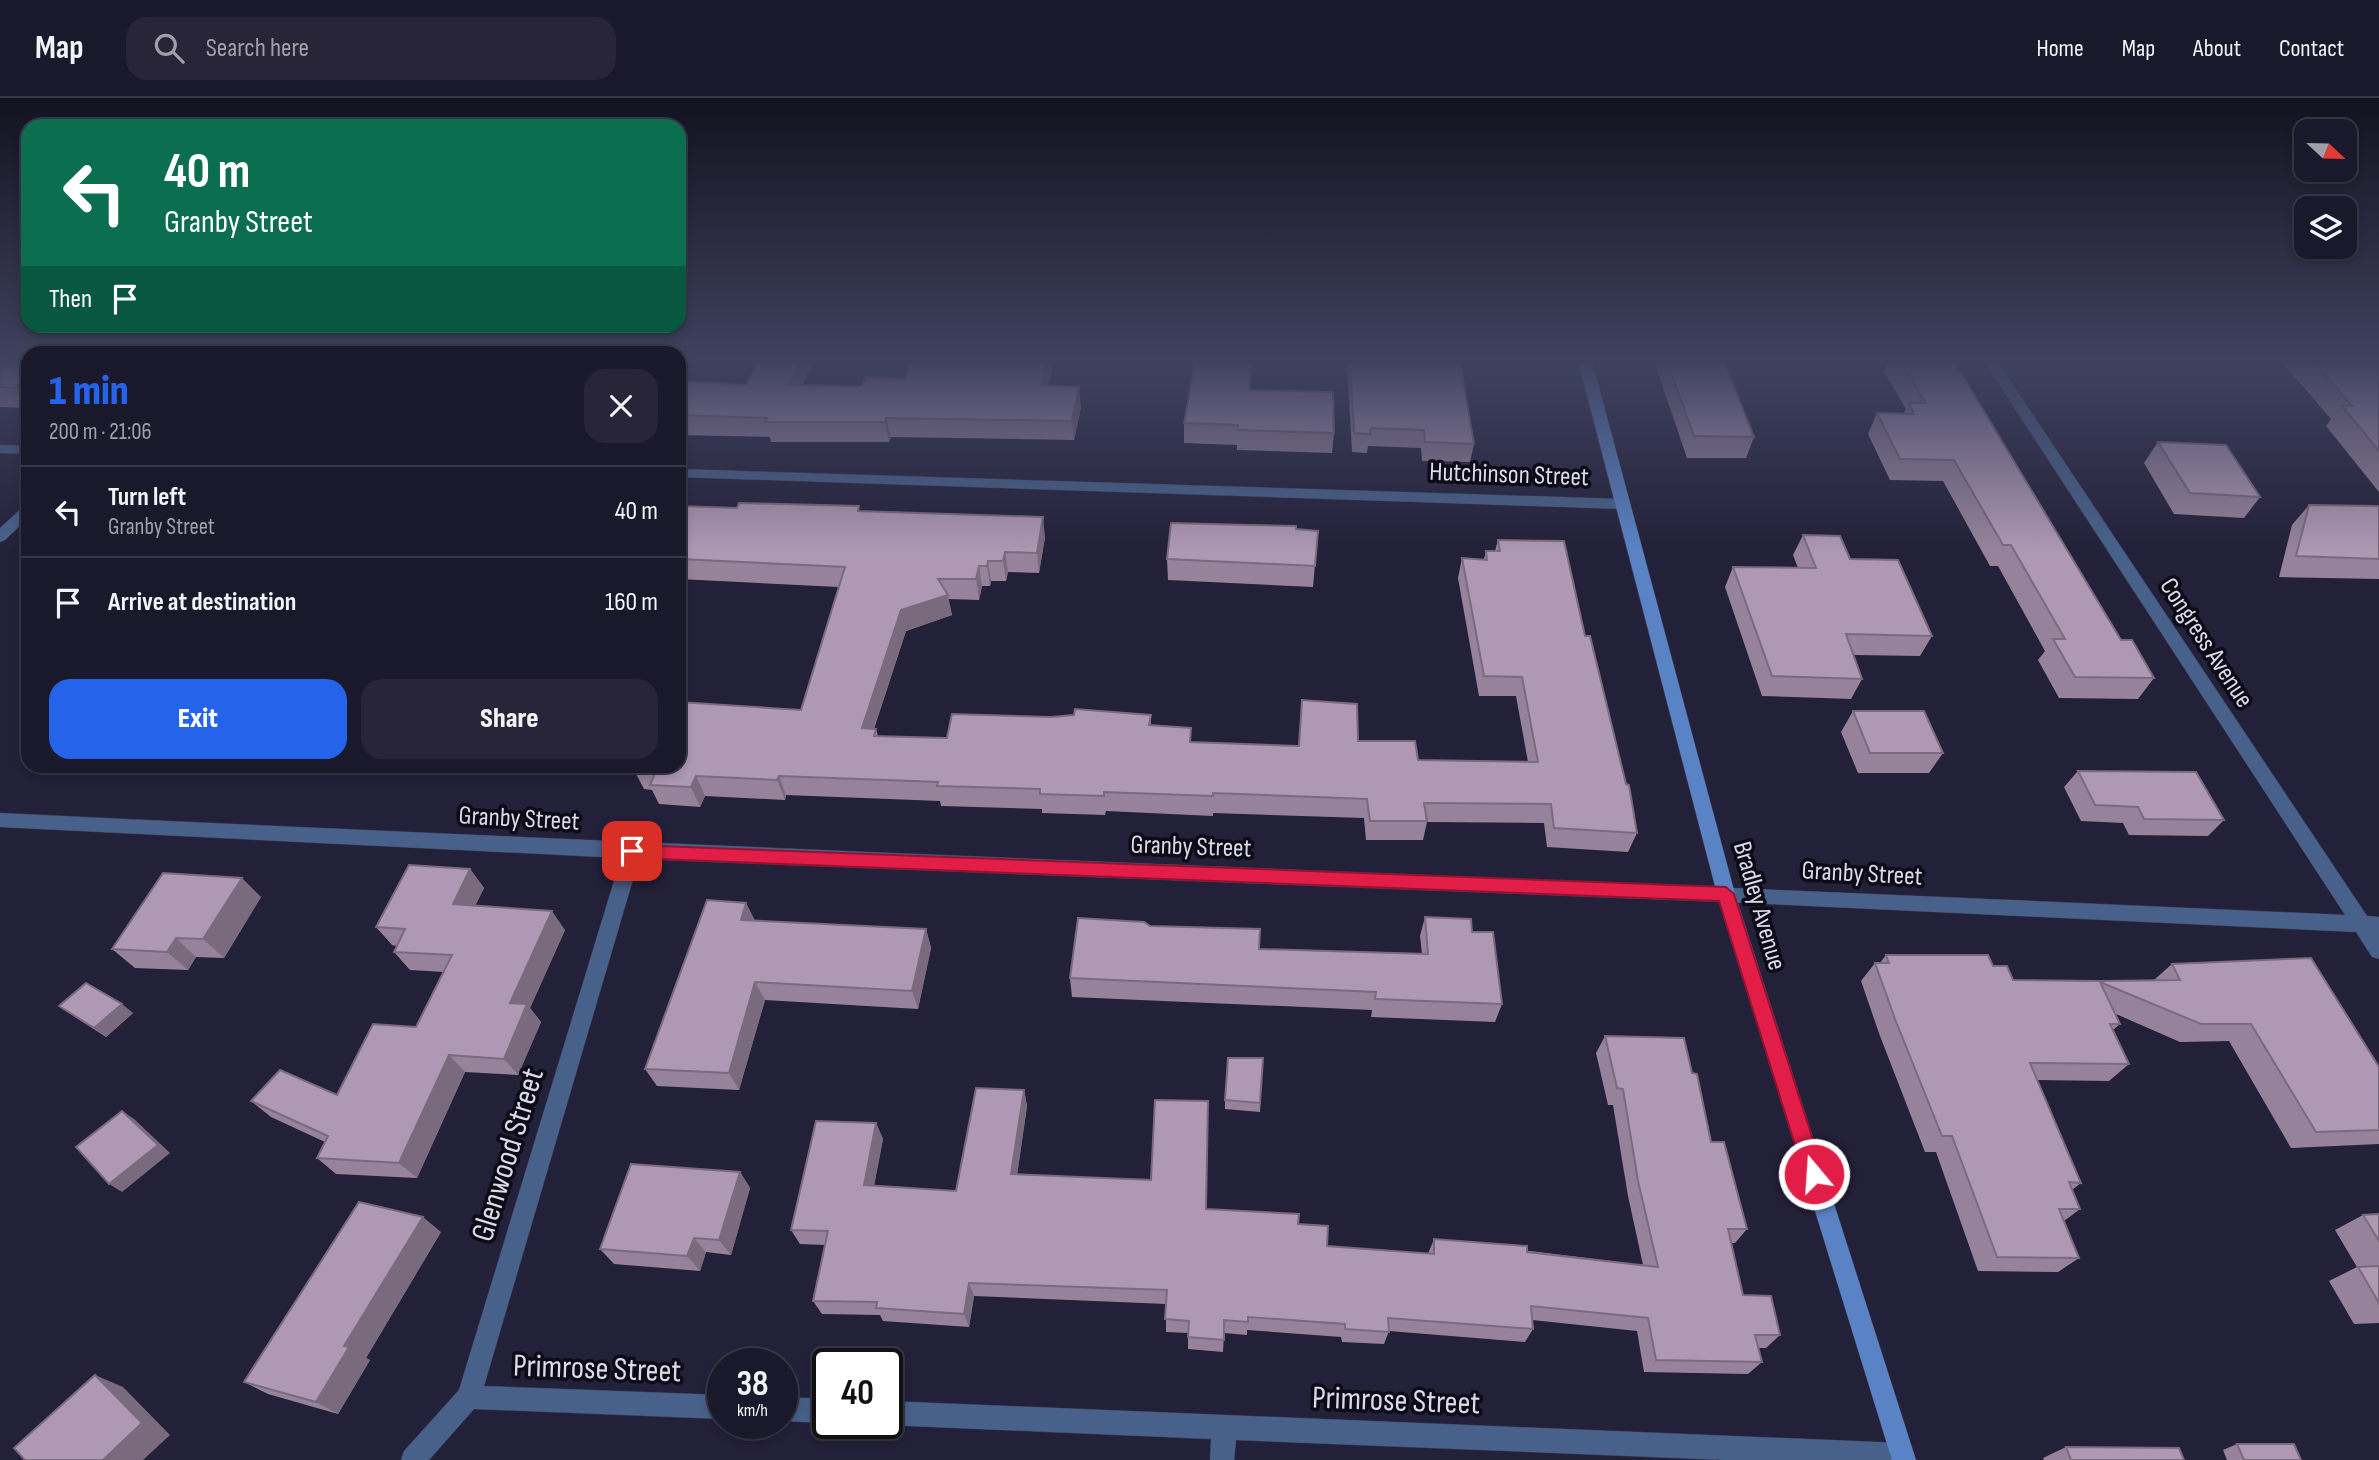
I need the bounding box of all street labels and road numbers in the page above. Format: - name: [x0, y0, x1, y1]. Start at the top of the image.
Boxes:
- street label: Hutchinson Street: [1429, 457, 1589, 493]
- street label: Congress Avenue: [2153, 572, 2259, 714]
- street label: Granby Street: [458, 800, 580, 838]
- street label: Granby Street: [1130, 829, 1252, 865]
- street label: Bradley Avenue: [1726, 838, 1792, 974]
- street label: Granby Street: [1801, 855, 1923, 893]
- street label: Glenwood Street: [463, 1064, 553, 1246]
- street label: Primrose Street: [512, 1347, 682, 1391]
- street label: Primrose Street: [1311, 1379, 1481, 1423]

